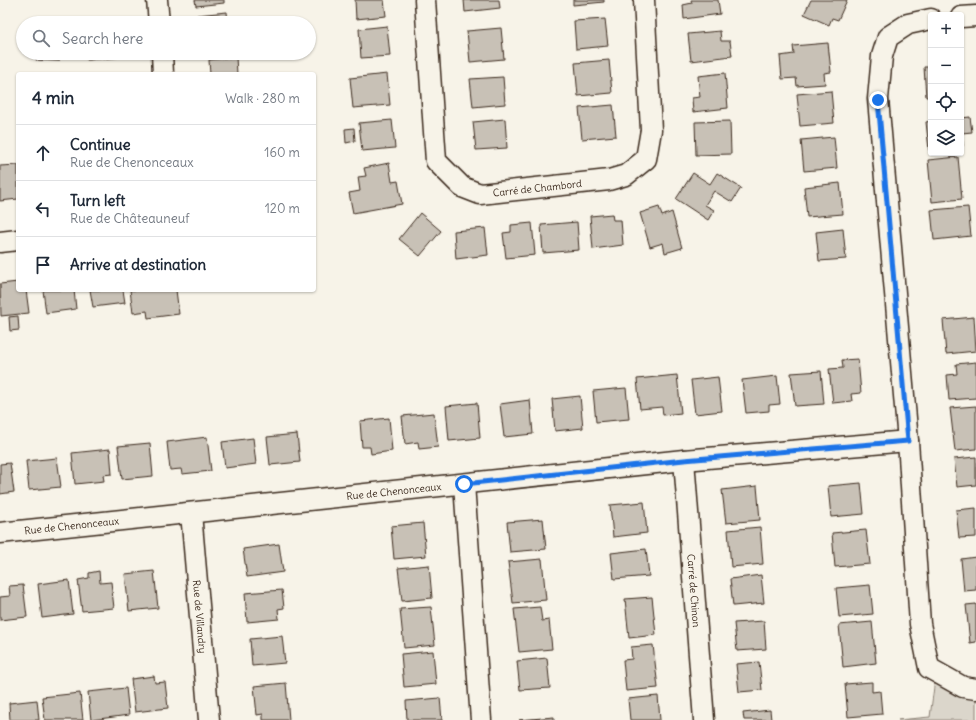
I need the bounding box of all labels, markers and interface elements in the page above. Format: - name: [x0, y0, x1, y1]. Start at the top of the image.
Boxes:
- map controls: [928, 12, 964, 156]
- button: +: [928, 12, 964, 48]
- search box: [16, 16, 316, 60]
- icon: search: [30, 27, 52, 49]
- text: Search here: [62, 29, 143, 48]
- button: −: [928, 48, 964, 84]
- button: locate: [928, 84, 964, 120]
- text: 4 min: [32, 87, 74, 109]
- text: Walk · 280 m: [225, 90, 300, 107]
- route end: [869, 91, 887, 109]
- button: layers: [928, 120, 964, 156]
- text: Continue: [70, 135, 131, 154]
- icon: ahead: [32, 142, 54, 164]
- text: 160 m: [264, 144, 300, 161]
- text: Rue de Chenonceaux: [70, 154, 194, 171]
- street label: Carré de Chambord: [492, 177, 583, 200]
- text: Turn left: [70, 191, 125, 210]
- icon: left: [32, 198, 54, 220]
- text: 120 m: [265, 200, 300, 217]
- text: Rue de Châteauneuf: [70, 210, 190, 227]
- icon: arrive: [32, 254, 54, 276]
- text: Arrive at destination: [70, 255, 206, 274]
- route start: [455, 475, 473, 493]
- street label: Rue de Chenonceaux: [346, 480, 442, 503]
- street label: Rue de Chenonceaux: [24, 514, 120, 537]
- street label: Carré de Chinon: [684, 554, 703, 628]
- street label: Rue de Villandry: [190, 579, 209, 654]

